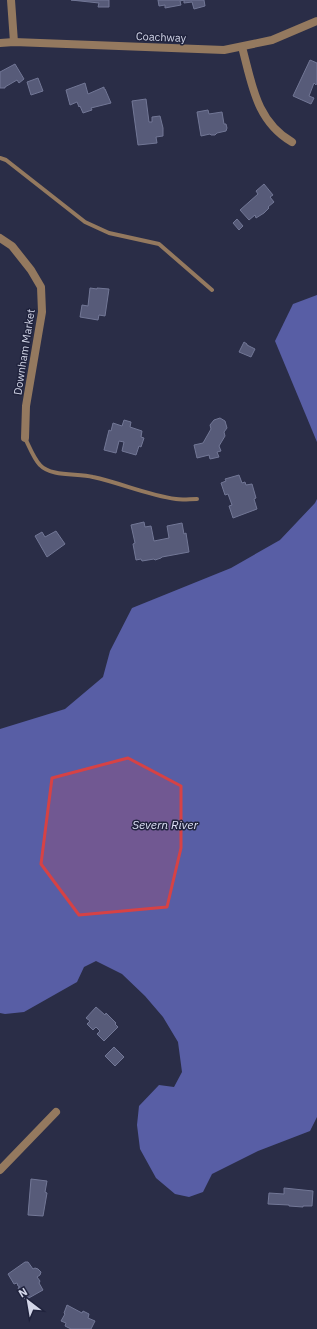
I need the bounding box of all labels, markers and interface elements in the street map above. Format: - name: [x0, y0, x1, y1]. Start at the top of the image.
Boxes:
- street label: Coachway: [136, 29, 187, 45]
- street label: Downham Market: [10, 308, 38, 396]
- water label: Severn River: [132, 817, 198, 832]
- north arrow: [8, 1281, 48, 1321]
- text: N: [16, 1284, 30, 1300]

